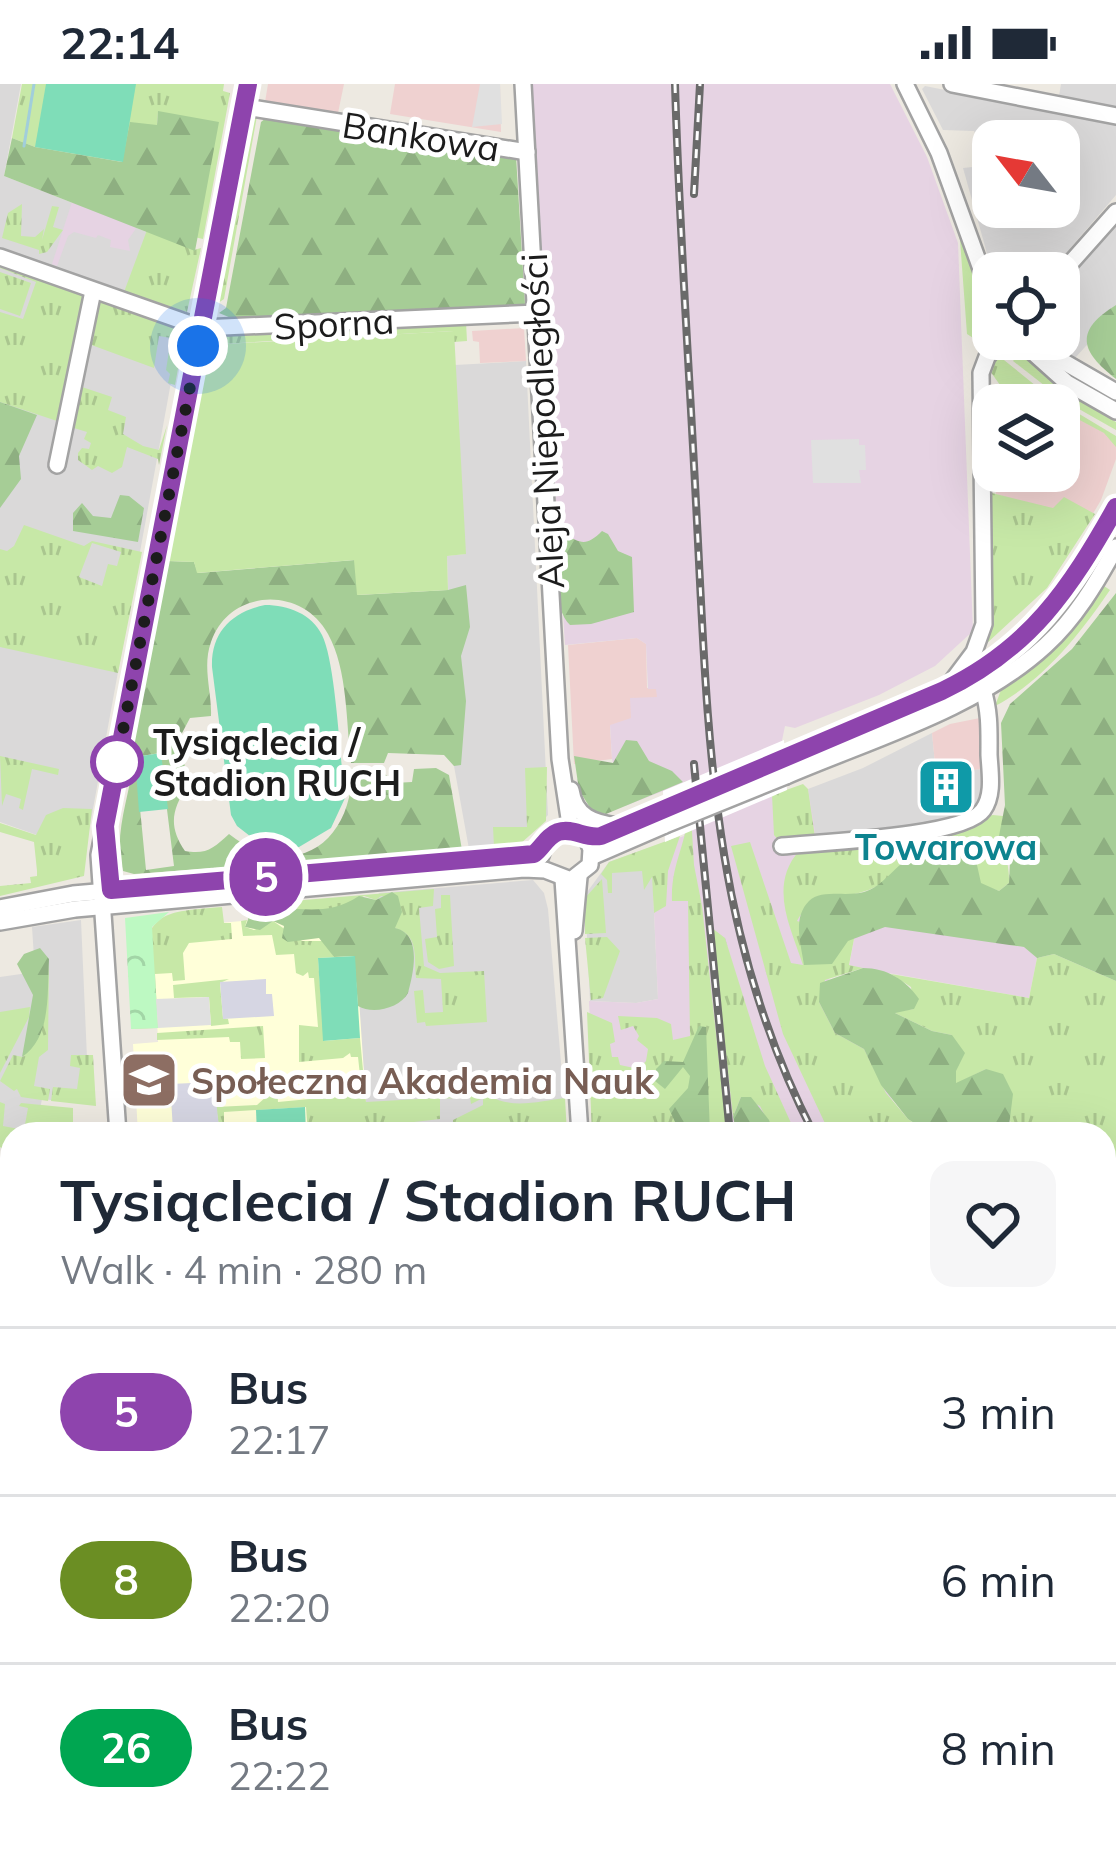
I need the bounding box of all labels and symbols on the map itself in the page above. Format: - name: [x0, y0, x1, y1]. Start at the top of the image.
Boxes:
- street label: Bankowa: [339, 101, 503, 171]
- north arrow: [972, 120, 1080, 228]
- street label: Aleja Niepodległości: [511, 252, 573, 590]
- street label: Sporna: [273, 297, 395, 349]
- your location: [168, 316, 228, 376]
- place label: Tysiąclecia / Stadion RUCH: [153, 719, 401, 805]
- marker: Tysiąclecia / Stadion RUCH: [92, 737, 142, 787]
- building icon: Towarowa: [915, 756, 977, 818]
- place label: Towarowa: [855, 824, 1037, 869]
- line badge: 5: [227, 838, 305, 916]
- school or university icon: Społeczna Akademia Nauk: [118, 1049, 180, 1111]
- place label: Społeczna Akademia Nauk: [191, 1058, 655, 1103]

